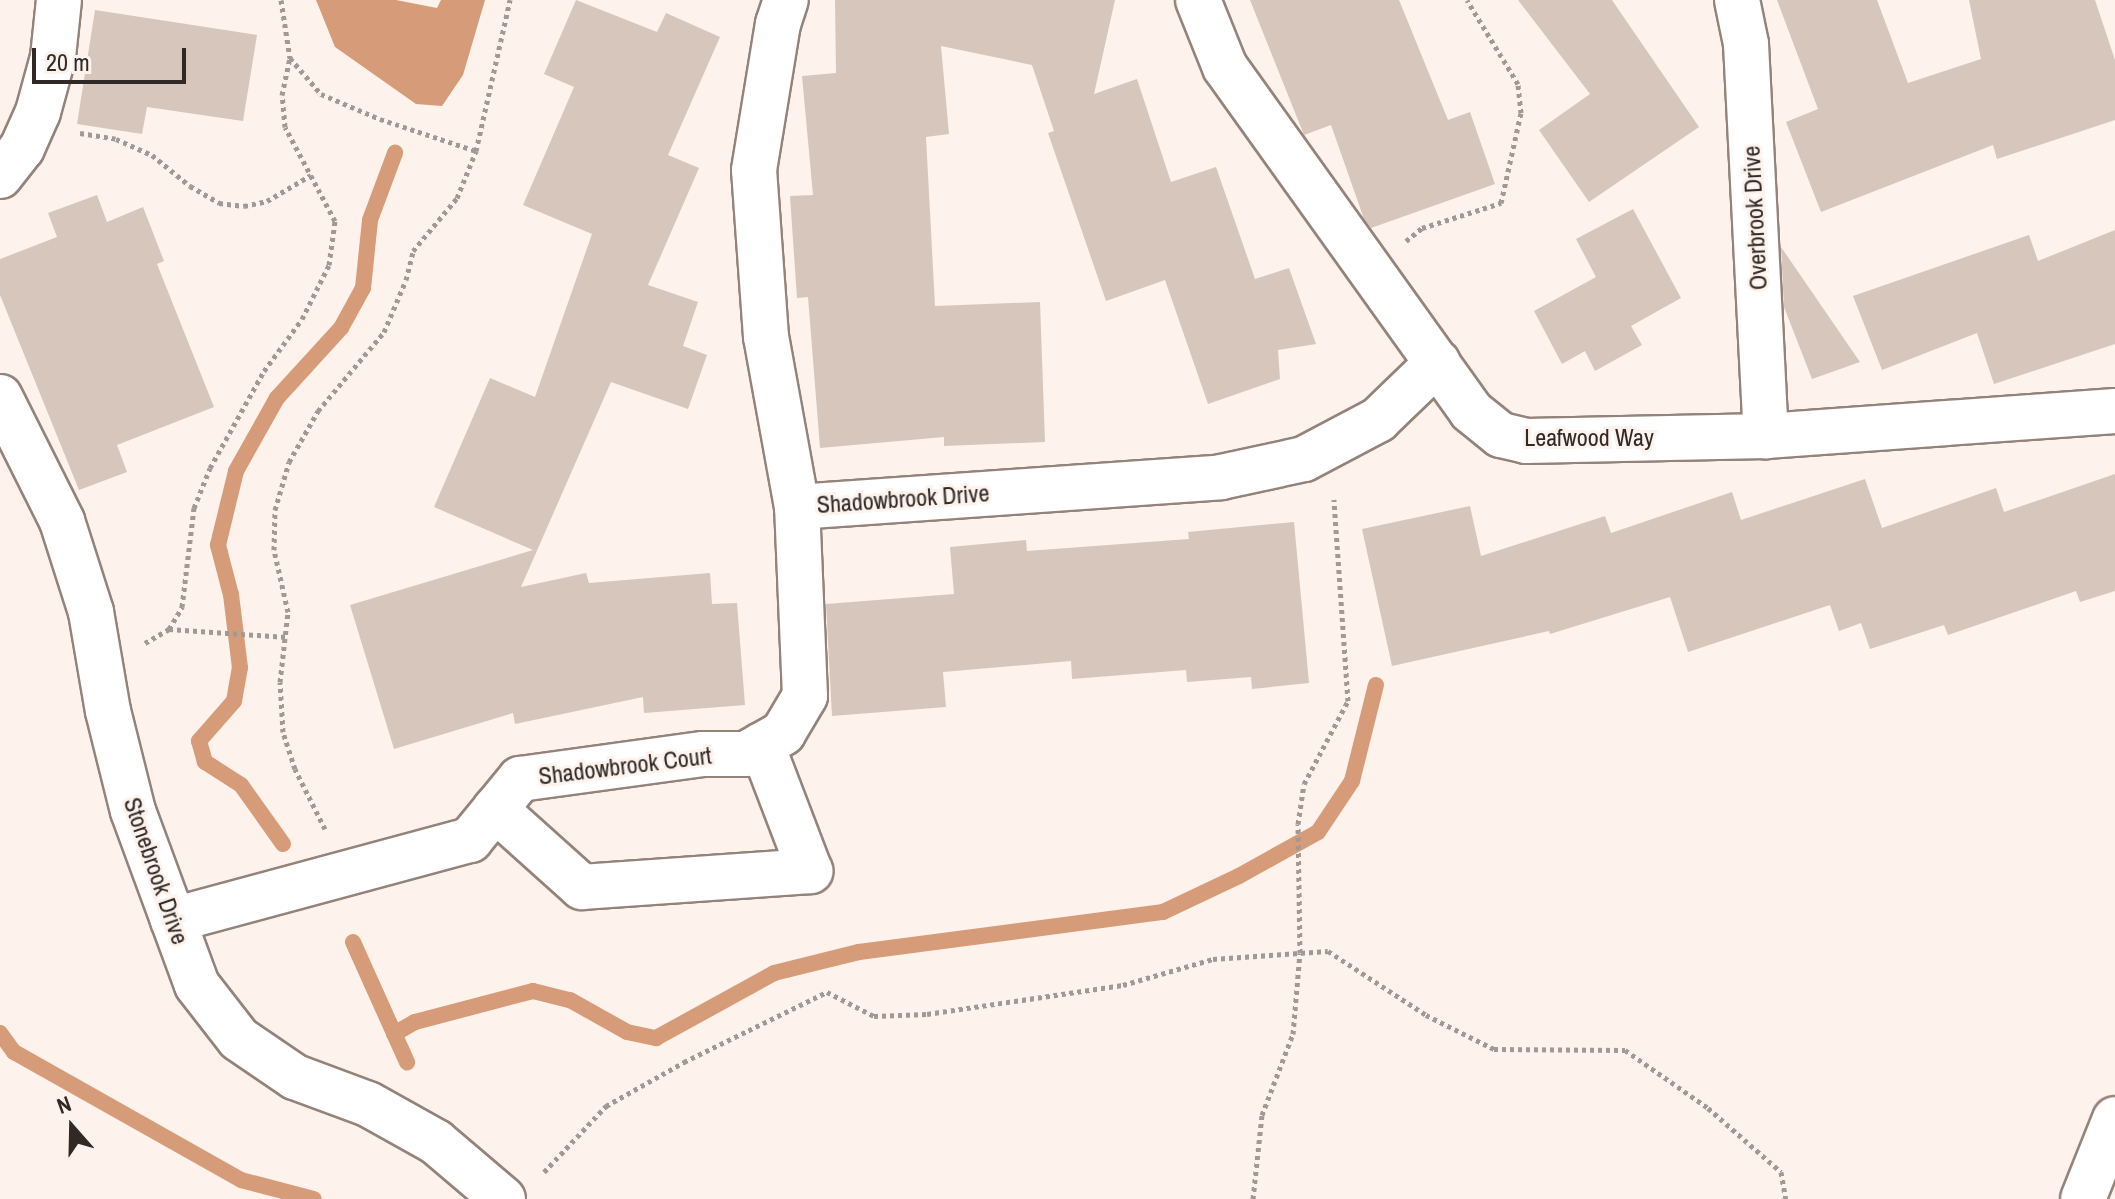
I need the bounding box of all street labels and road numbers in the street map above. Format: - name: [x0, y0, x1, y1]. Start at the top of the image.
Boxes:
- street label: Overbrook Drive: [1737, 145, 1773, 291]
- street label: Leafwood Way: [1524, 424, 1654, 452]
- street label: Shadowbrook Drive: [816, 479, 990, 519]
- street label: Shadowbrook Court: [537, 741, 713, 791]
- street label: Stonebrook Drive: [117, 794, 195, 948]

